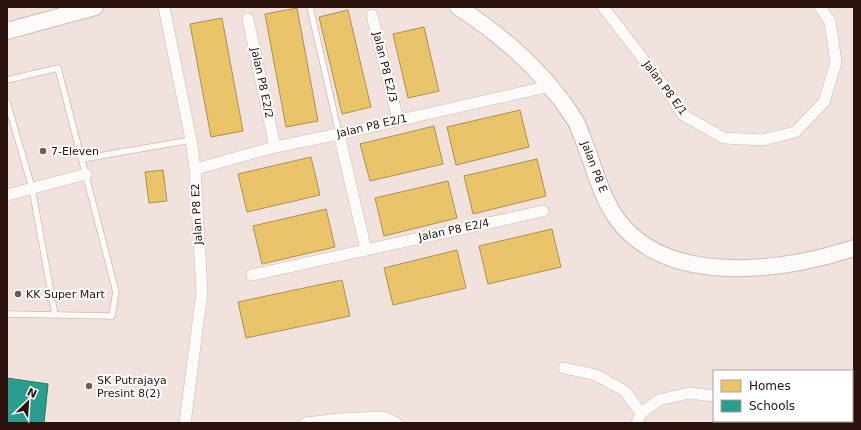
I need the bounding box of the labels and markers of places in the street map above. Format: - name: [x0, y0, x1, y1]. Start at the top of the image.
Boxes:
- place label: 7-Eleven: [51, 145, 99, 158]
- marker: 7-Eleven: [38, 146, 48, 156]
- place label: KK Super Mart: [26, 288, 105, 301]
- marker: KK Super Mart: [13, 289, 23, 299]
- place label: SK Putrajaya Presint 8(2): [97, 374, 167, 400]
- marker: SK Putrajaya Presint 8(2): [84, 381, 94, 391]

